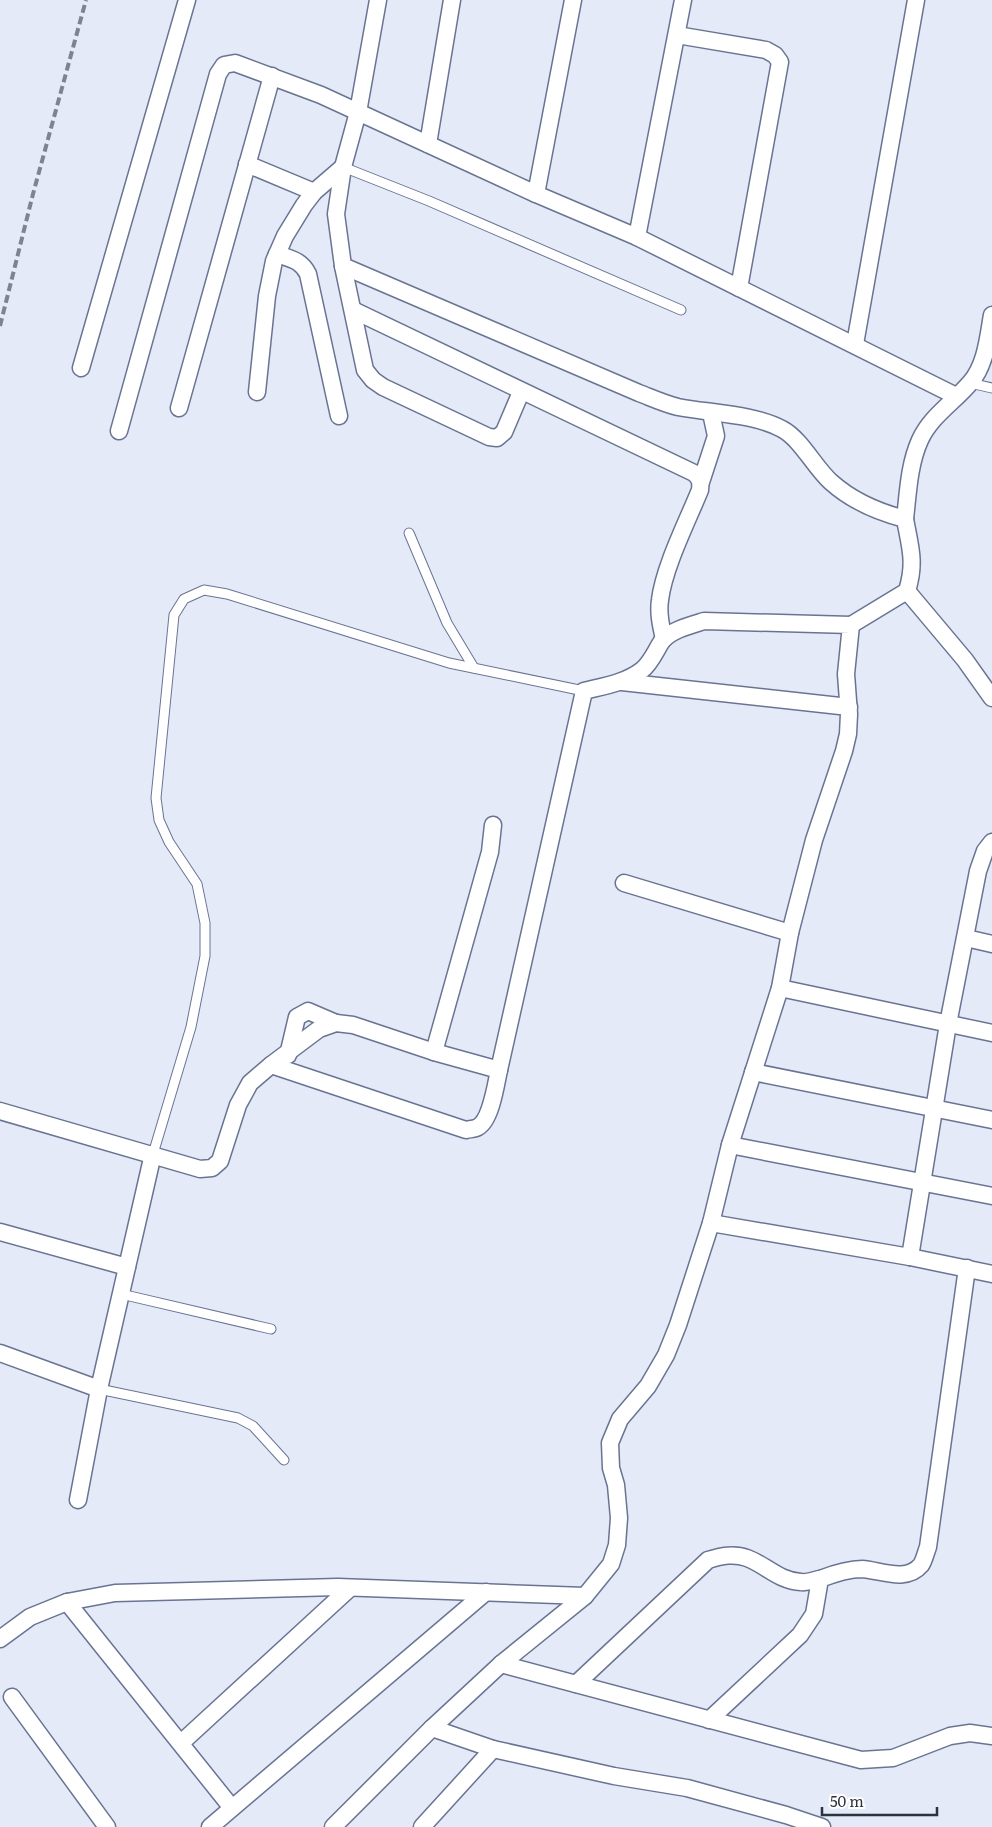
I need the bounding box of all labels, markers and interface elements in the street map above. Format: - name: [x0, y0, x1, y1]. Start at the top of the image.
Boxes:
- scale bar: [822, 1784, 937, 1816]
- text: 50 m: [830, 1789, 864, 1812]

